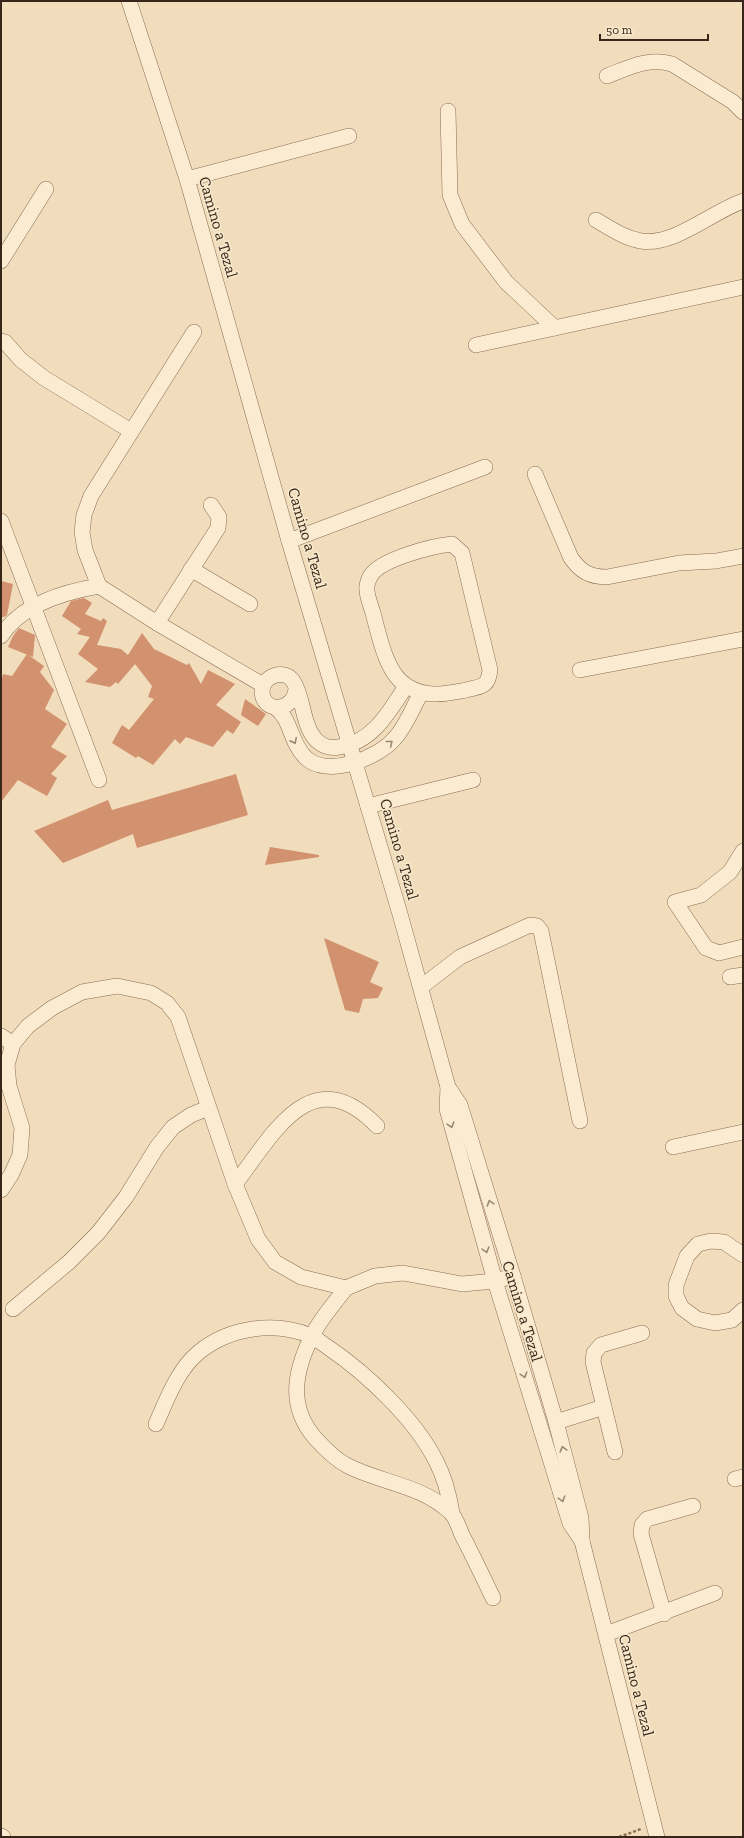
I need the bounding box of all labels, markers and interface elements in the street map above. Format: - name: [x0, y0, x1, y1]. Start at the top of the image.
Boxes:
- scale bar: [600, 16, 708, 42]
- text: 50 m: [606, 23, 633, 37]
- street label: Camino a Tezal: [195, 174, 242, 280]
- street label: Camino a Tezal: [284, 485, 331, 591]
- one-way arrow: [289, 737, 297, 744]
- one-way arrow: [385, 740, 393, 747]
- street label: Camino a Tezal: [376, 796, 423, 902]
- one-way arrow: [446, 1121, 455, 1128]
- one-way arrow: [487, 1200, 495, 1207]
- one-way arrow: [481, 1247, 490, 1254]
- street label: Camino a Tezal: [498, 1259, 547, 1364]
- one-way arrow: [519, 1371, 528, 1378]
- one-way arrow: [559, 1445, 568, 1452]
- one-way arrow: [557, 1495, 566, 1502]
- street label: Camino a Tezal: [615, 1632, 658, 1738]

